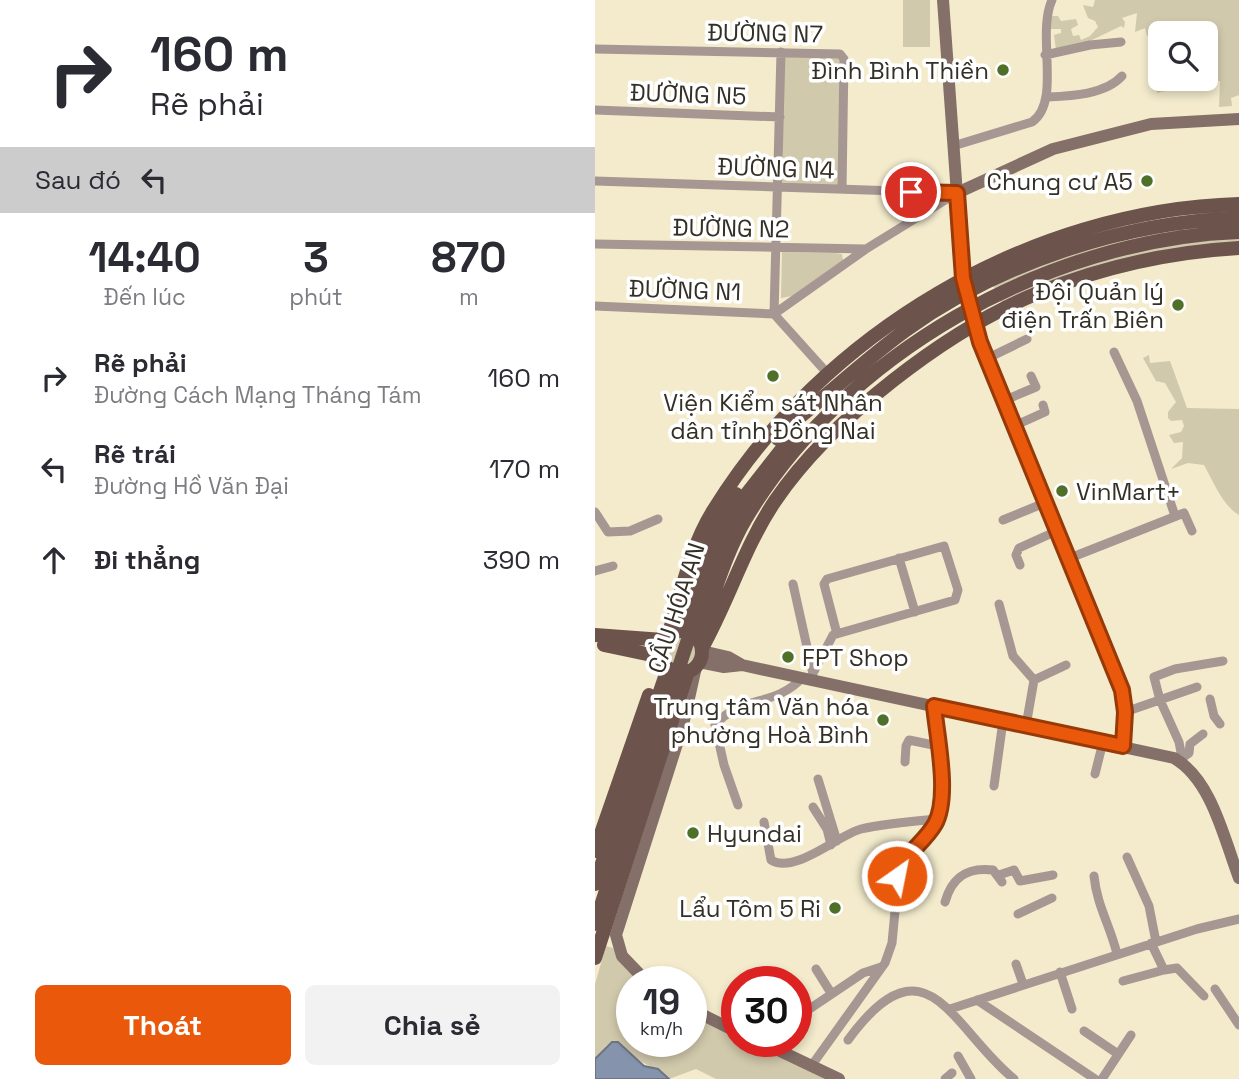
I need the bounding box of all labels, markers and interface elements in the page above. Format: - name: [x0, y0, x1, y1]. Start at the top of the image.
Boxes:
- street label: ĐƯỜNG N7: [707, 16, 823, 50]
- map controls: [1148, 21, 1218, 91]
- button: search: [1148, 21, 1218, 91]
- text: 160 m: [150, 23, 288, 85]
- icon: right: [35, 28, 126, 119]
- place label: Đình Bình Thiền: [811, 55, 989, 86]
- marker: Đình Bình Thiền: [995, 62, 1011, 78]
- street label: ĐƯỜNG N5: [629, 76, 747, 112]
- text: Rẽ phải: [150, 84, 264, 124]
- street label: ĐƯỜNG N4: [717, 150, 835, 186]
- icon: left: [135, 161, 173, 199]
- pin: [881, 162, 941, 222]
- text: Sau đó: [35, 163, 121, 197]
- place label: Chung cư A5: [987, 166, 1133, 197]
- icon: arrive: [892, 173, 930, 211]
- marker: Chung cư A5: [1139, 173, 1155, 189]
- street label: ĐƯỜNG N2: [672, 211, 790, 245]
- text: 14:40: [89, 231, 201, 284]
- text: 3: [303, 231, 329, 284]
- text: 870: [431, 231, 506, 284]
- street label: ĐƯỜNG N1: [628, 273, 742, 307]
- place label: Đội Quản lý điện Trấn Biên: [1001, 276, 1164, 335]
- text: Đến lúc: [103, 282, 186, 312]
- text: phút: [289, 282, 343, 312]
- text: m: [459, 282, 479, 312]
- marker: Đội Quản lý điện Trấn Biên: [1170, 297, 1186, 313]
- text: Rẽ phải: [94, 346, 187, 380]
- icon: right: [35, 359, 73, 397]
- text: 160 m: [488, 361, 560, 395]
- marker: Viện Kiểm sát Nhân dân tỉnh Đồng Nai: [765, 368, 781, 384]
- text: Đường Cách Mạng Tháng Tám: [94, 380, 421, 410]
- place label: Viện Kiểm sát Nhân dân tỉnh Đồng Nai: [663, 387, 883, 446]
- text: Rẽ trái: [94, 437, 176, 471]
- icon: left: [35, 450, 73, 488]
- text: 170 m: [489, 452, 560, 486]
- text: Đường Hồ Văn Đại: [94, 471, 289, 501]
- place label: VinMart+: [1076, 476, 1181, 507]
- marker: VinMart+: [1054, 483, 1070, 499]
- street label: CẦU HÓA AN: [640, 539, 712, 677]
- icon: ahead: [35, 541, 73, 579]
- text: Đi thẳng: [94, 543, 200, 577]
- text: 390 m: [483, 543, 560, 577]
- place label: FPT Shop: [802, 642, 909, 673]
- marker: FPT Shop: [780, 649, 796, 665]
- place label: Trung tâm Văn hóa phường Hoà Bình: [653, 691, 869, 750]
- marker: Trung tâm Văn hóa phường Hoà Bình: [875, 712, 891, 728]
- place label: Hyundai: [707, 818, 802, 849]
- marker: Hyundai: [685, 825, 701, 841]
- position arrow: [860, 839, 934, 913]
- place label: Lẩu Tôm 5 Ri: [679, 893, 821, 924]
- marker: Lẩu Tôm 5 Ri: [827, 900, 843, 916]
- speed limit sign: 30: [721, 966, 812, 1057]
- text: 19: [643, 980, 680, 1024]
- button: Thoát: [35, 985, 291, 1065]
- button: Chia sẻ: [305, 985, 560, 1065]
- text: km/h: [640, 1017, 683, 1040]

